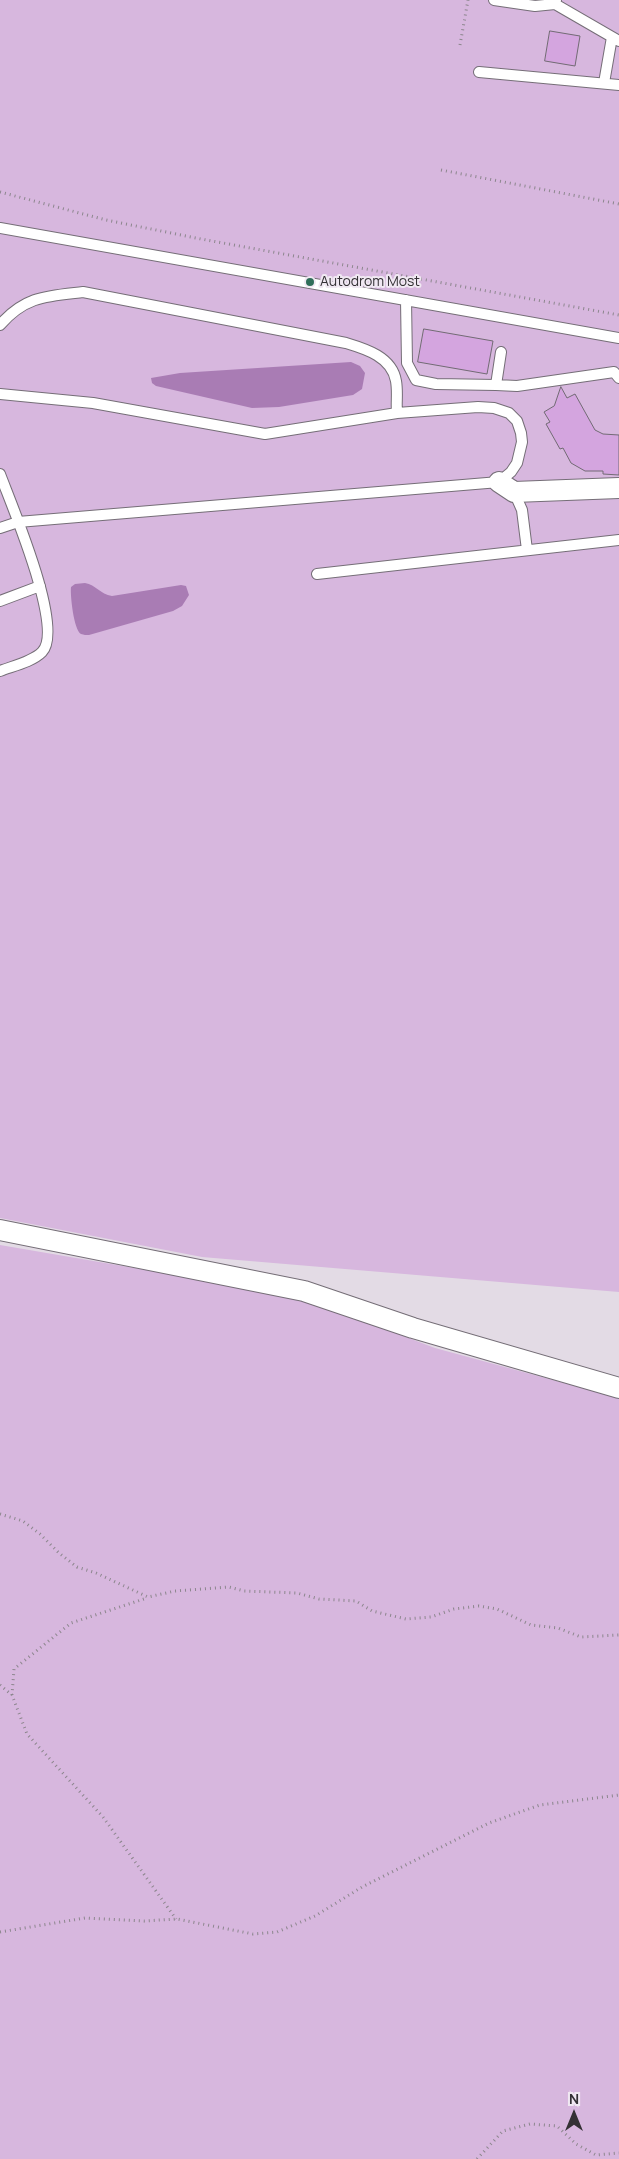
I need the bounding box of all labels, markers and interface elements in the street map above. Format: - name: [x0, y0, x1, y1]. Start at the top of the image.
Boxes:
- place label: Autodrom Most: [320, 274, 420, 290]
- marker: Autodrom Most: [304, 276, 316, 288]
- north arrow: [549, 2089, 599, 2139]
- text: N: [569, 2089, 579, 2108]

